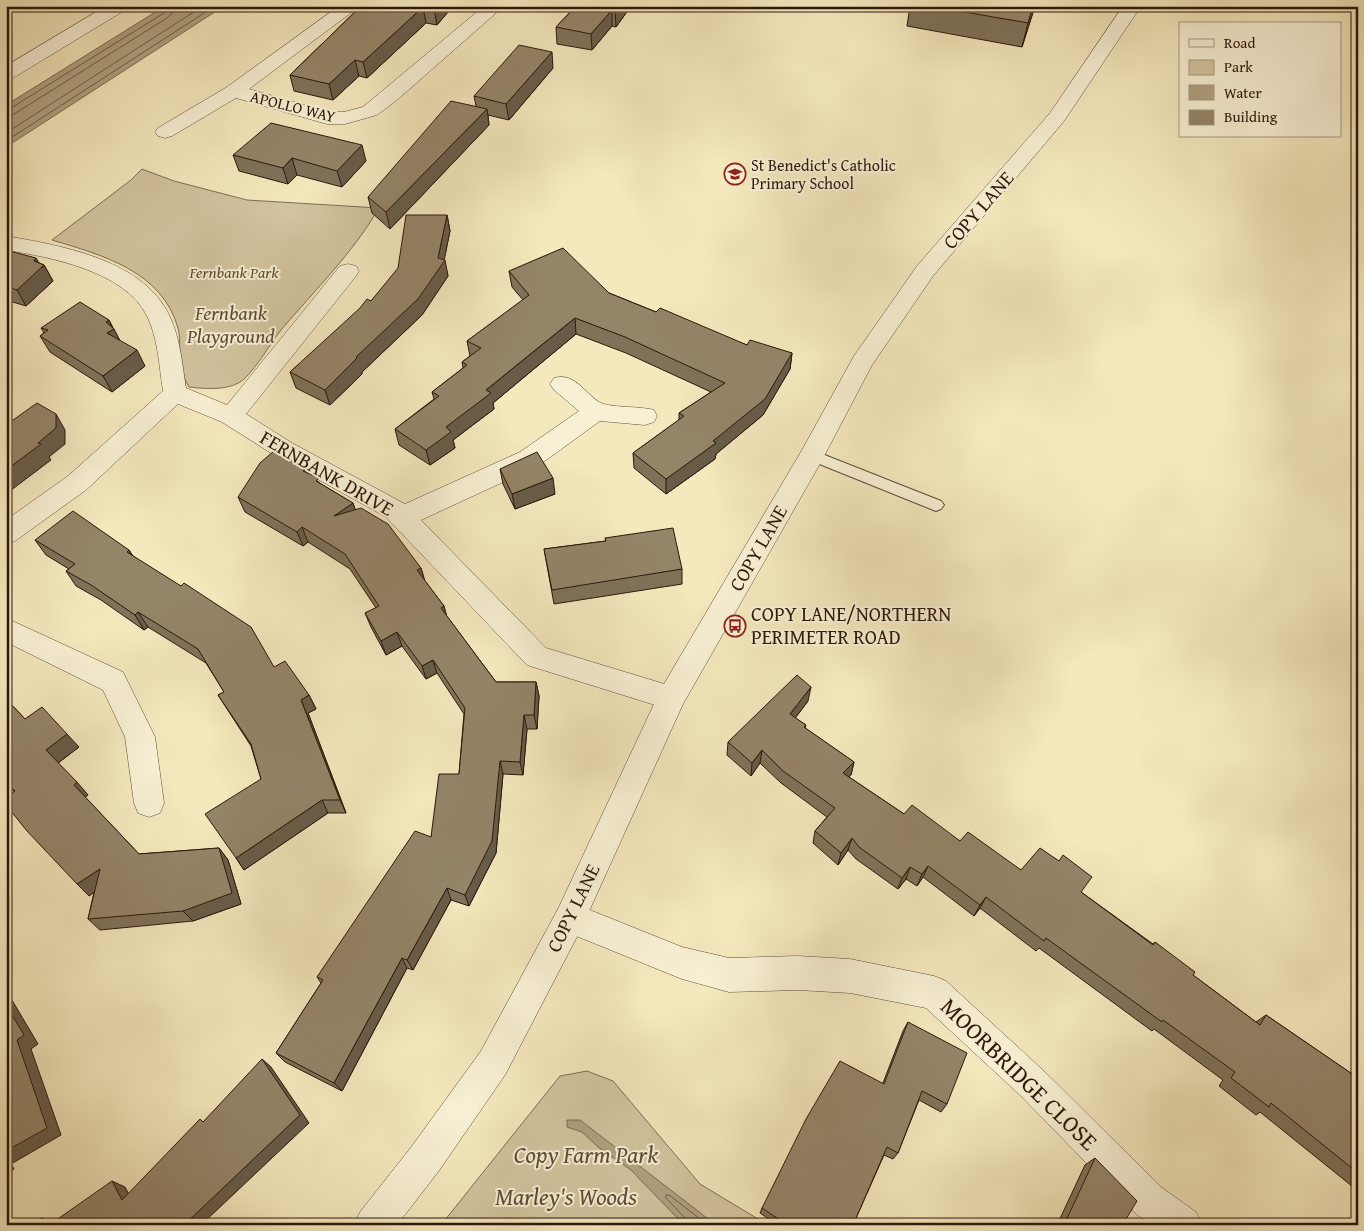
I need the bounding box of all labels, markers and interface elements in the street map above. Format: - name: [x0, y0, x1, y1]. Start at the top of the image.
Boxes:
- legend: [1179, 22, 1342, 138]
- text: Road: [1224, 32, 1255, 53]
- text: Park: [1224, 56, 1253, 77]
- text: Water: [1224, 82, 1262, 103]
- street label: APOLLO WAY: [248, 84, 339, 128]
- text: Building: [1224, 106, 1278, 127]
- place label: St Benedict's Catholic Primary School: [751, 153, 896, 195]
- school or university icon: St Benedict's Catholic Primary School: [723, 162, 747, 186]
- street label: COPY LANE: [935, 164, 1020, 255]
- park label: Fernbank Park: [188, 260, 279, 284]
- park label: Fernbank Playground: [186, 298, 275, 350]
- street label: FERNBANK DRIVE: [255, 422, 400, 523]
- street label: COPY LANE: [721, 499, 794, 596]
- place label: COPY LANE/NORTHERN PERIMETER ROAD: [751, 599, 951, 651]
- bus stop icon: COPY LANE/NORTHERN PERIMETER ROAD: [723, 614, 747, 638]
- street label: COPY LANE: [539, 859, 606, 957]
- street label: MOORBRIDGE CLOSE: [933, 989, 1106, 1158]
- park label: Copy Farm Park: [514, 1137, 658, 1172]
- park label: Marley's Woods: [495, 1179, 637, 1214]

